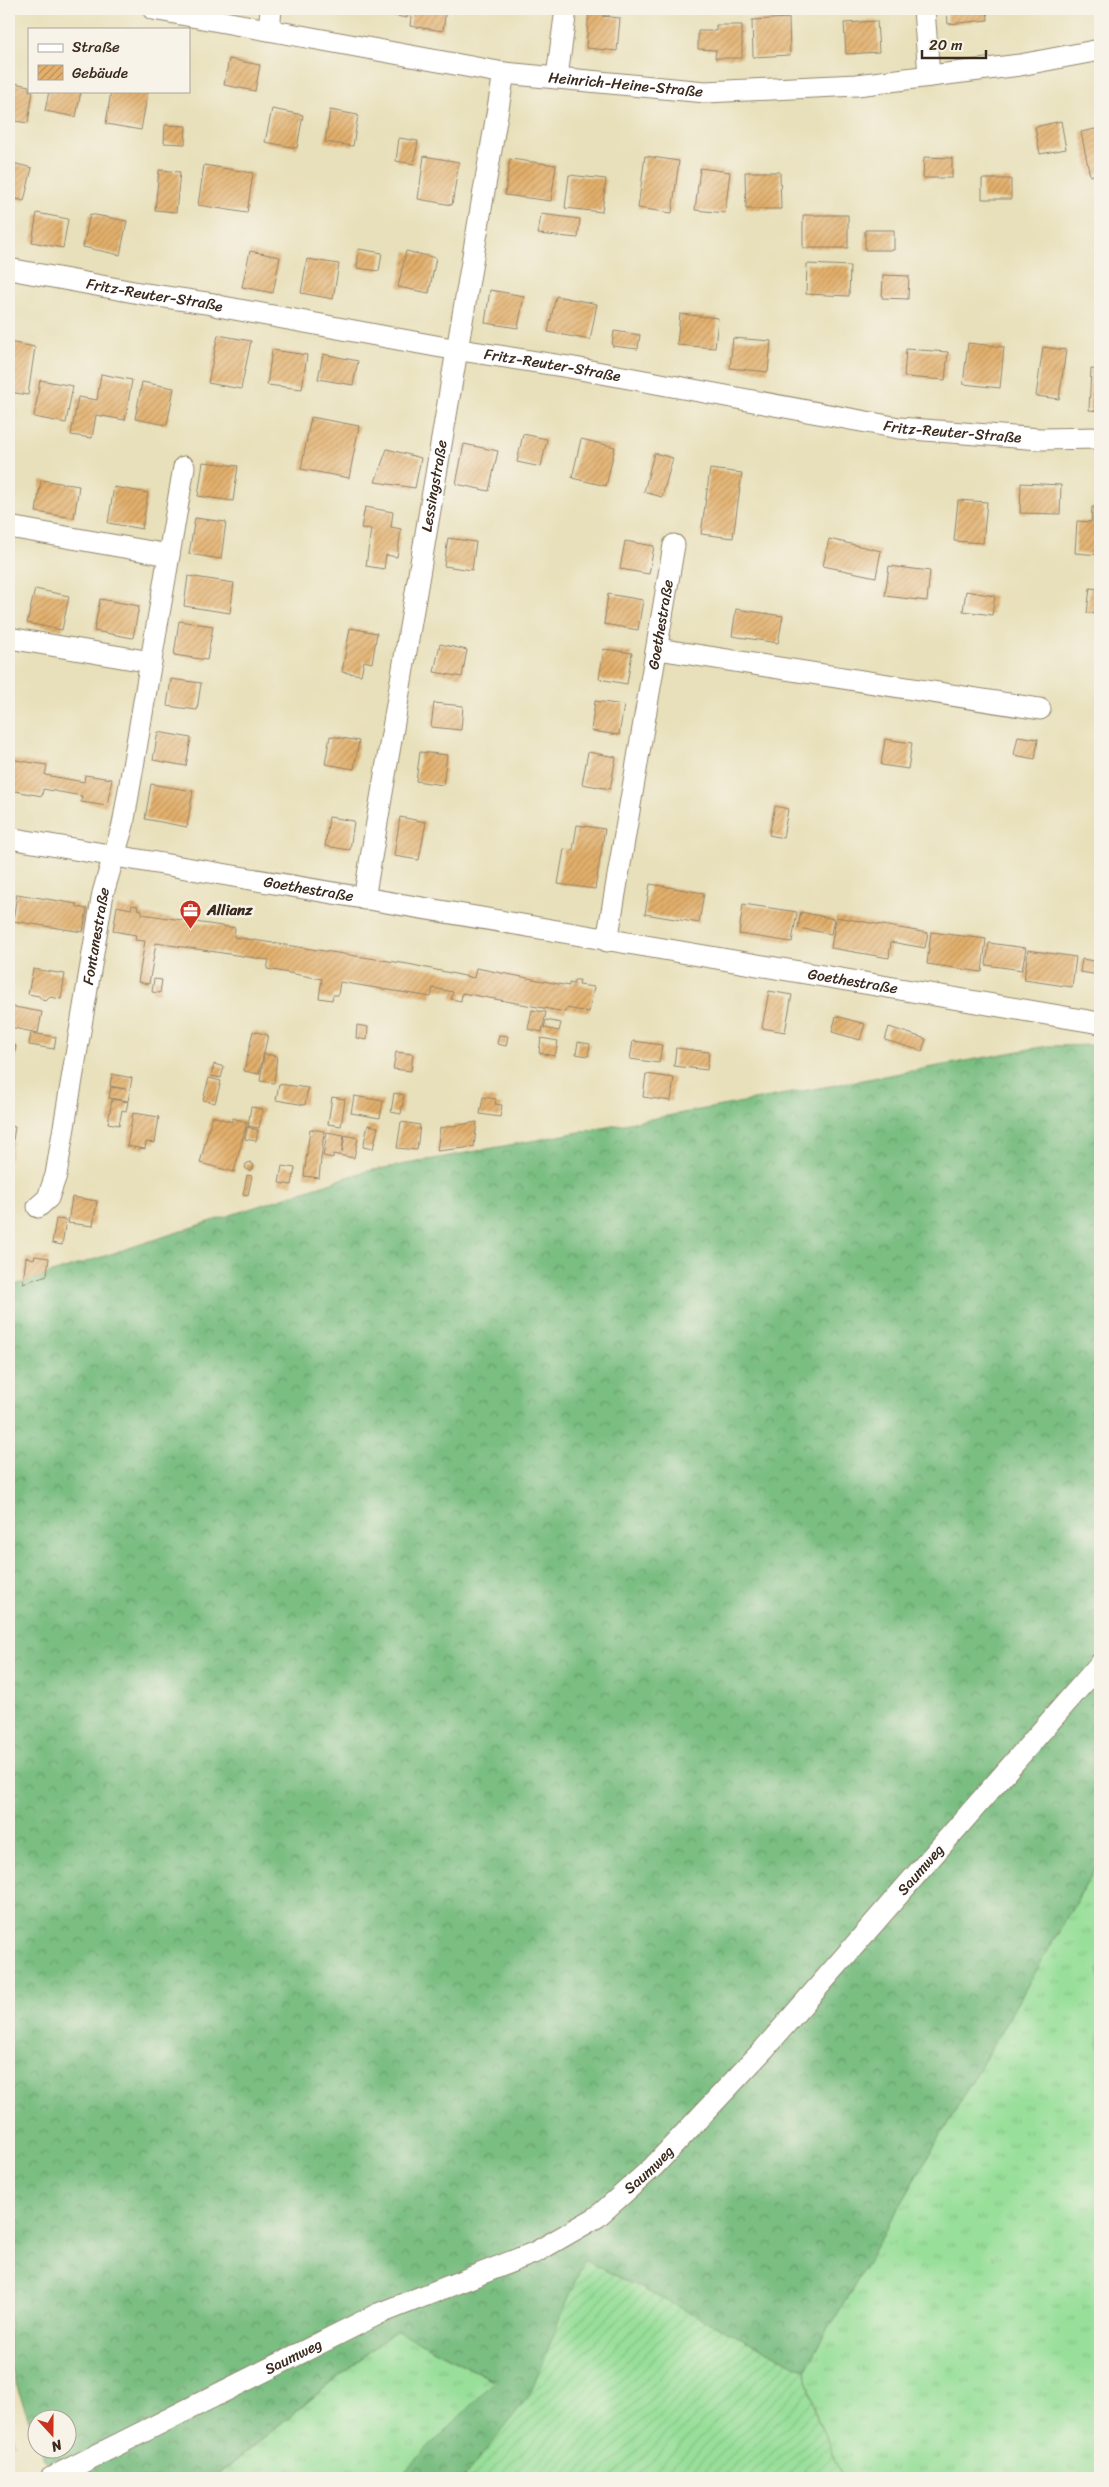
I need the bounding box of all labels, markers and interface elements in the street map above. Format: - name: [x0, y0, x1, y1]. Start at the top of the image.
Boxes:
- legend: [28, 28, 190, 92]
- scale bar: [922, 28, 985, 60]
- text: 20 m: [929, 32, 963, 58]
- text: Straße: [72, 34, 120, 60]
- text: Gebäude: [72, 60, 128, 86]
- street label: Heinrich-Heine-Straße: [547, 64, 704, 105]
- street label: Fritz-Reuter-Straße: [84, 270, 225, 320]
- street label: Fritz-Reuter-Straße: [482, 341, 623, 389]
- street label: Fritz-Reuter-Straße: [882, 412, 1022, 451]
- street label: Lessingstraße: [413, 438, 455, 534]
- street label: Goethestraße: [640, 577, 681, 671]
- street label: Goethestraße: [262, 868, 356, 909]
- street label: Fontanestraße: [75, 884, 117, 987]
- place label: Allianz: [206, 897, 253, 923]
- office icon: Allianz: [179, 898, 203, 929]
- street label: Goethestraße: [806, 961, 900, 1002]
- street label: Saumweg: [890, 1838, 951, 1901]
- street label: Saumweg: [618, 2139, 680, 2201]
- street label: Saumweg: [260, 2331, 327, 2382]
- north arrow: [28, 2410, 78, 2460]
- text: N: [47, 2432, 66, 2459]

